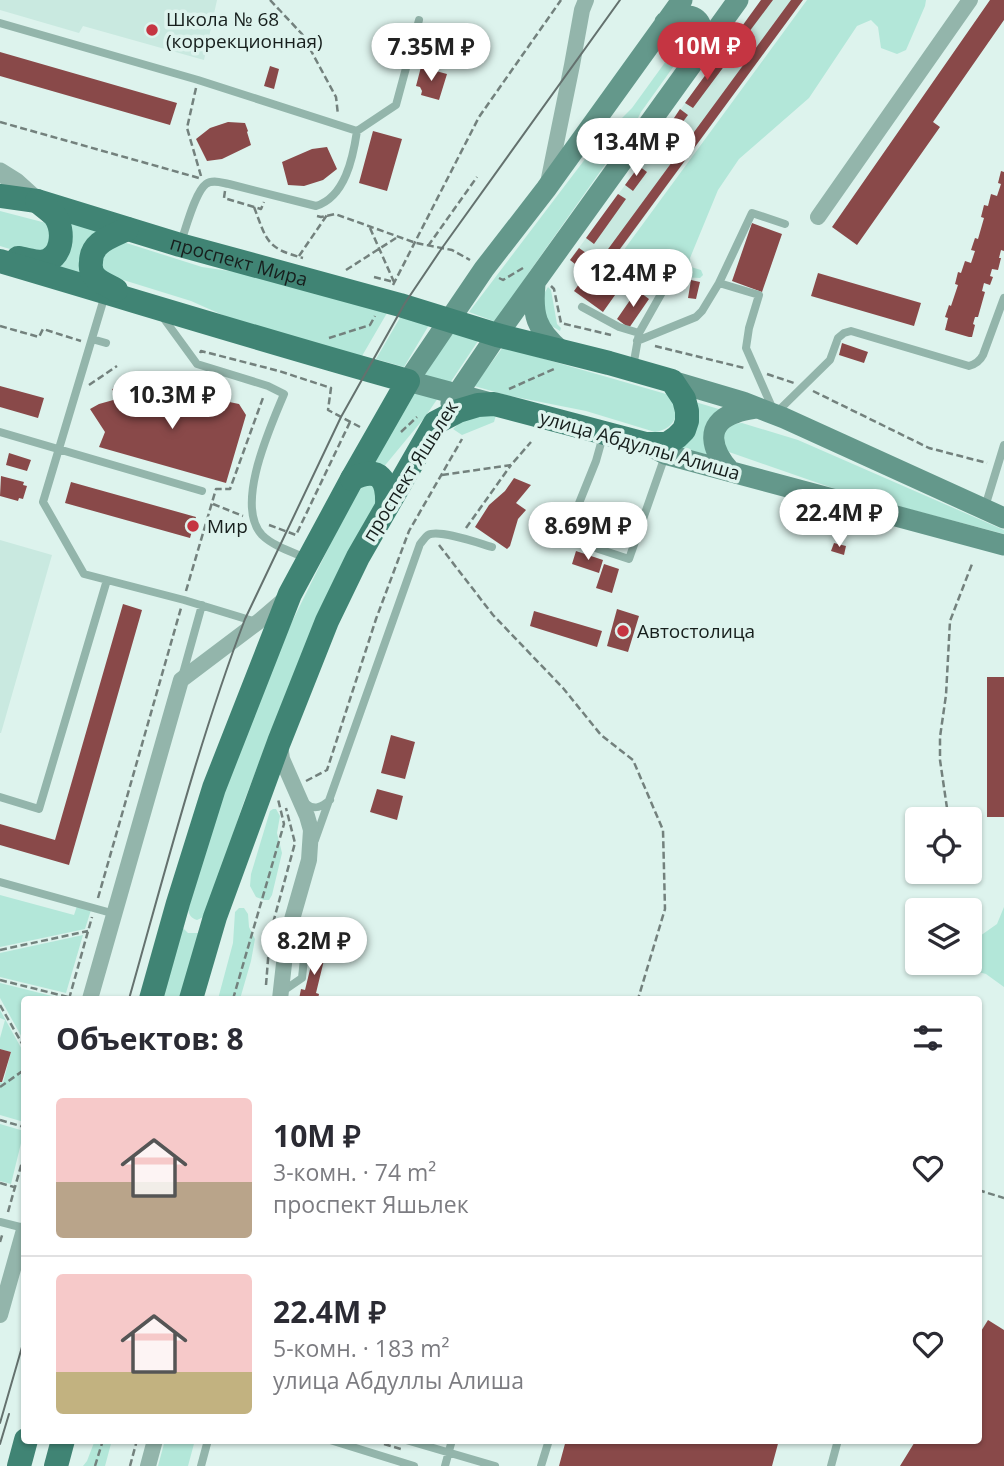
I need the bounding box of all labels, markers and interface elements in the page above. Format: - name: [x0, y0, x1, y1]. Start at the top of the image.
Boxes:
- place label: Школа № 68 (коррекционная): [166, 6, 323, 54]
- marker: Школа № 68 (коррекционная): [144, 22, 160, 38]
- pin: 10M ₽: [658, 22, 756, 82]
- pin: 7.35M ₽: [366, 24, 496, 83]
- text: 10M ₽: [673, 29, 741, 61]
- text: 7.35M ₽: [387, 30, 475, 62]
- pin: 13.4M ₽: [571, 118, 701, 178]
- text: 13.4M ₽: [592, 125, 680, 157]
- street label: проспект Мира: [167, 230, 311, 292]
- pin: 12.4M ₽: [568, 250, 698, 309]
- text: 12.4M ₽: [589, 256, 677, 288]
- pin: 10.3M ₽: [107, 372, 237, 431]
- text: 10.3M ₽: [128, 378, 216, 410]
- street label: проспект Яшьлек: [356, 395, 464, 546]
- street label: улица Абдуллы Алиша: [537, 404, 743, 486]
- pin: 22.4M ₽: [774, 490, 904, 549]
- text: 22.4M ₽: [795, 496, 883, 528]
- pin: 8.69M ₽: [523, 503, 653, 562]
- text: 8.69M ₽: [544, 509, 632, 541]
- place label: Мир: [207, 513, 248, 539]
- marker: Мир: [185, 518, 201, 534]
- place label: Автостолица: [637, 618, 755, 644]
- marker: Автостолица: [615, 623, 631, 639]
- map controls: [905, 807, 982, 975]
- button: locate: [905, 807, 982, 884]
- button: layers: [905, 898, 982, 975]
- pin: 8.2M ₽: [257, 918, 371, 977]
- text: 8.2M ₽: [277, 924, 351, 956]
- text: Объектов: 8: [56, 1018, 244, 1059]
- icon: filters: [909, 1019, 947, 1057]
- text: 10M ₽: [273, 1115, 361, 1156]
- icon: home: [112, 1126, 196, 1210]
- icon: heart: [909, 1149, 947, 1187]
- text: 3-комн. · 74 m²: [273, 1156, 436, 1188]
- text: проспект Яшьлек: [273, 1188, 469, 1220]
- text: 22.4M ₽: [273, 1291, 387, 1332]
- icon: home: [112, 1302, 196, 1386]
- icon: heart: [909, 1325, 947, 1363]
- text: 5-комн. · 183 m²: [273, 1332, 449, 1364]
- text: улица Абдуллы Алиша: [273, 1364, 524, 1396]

